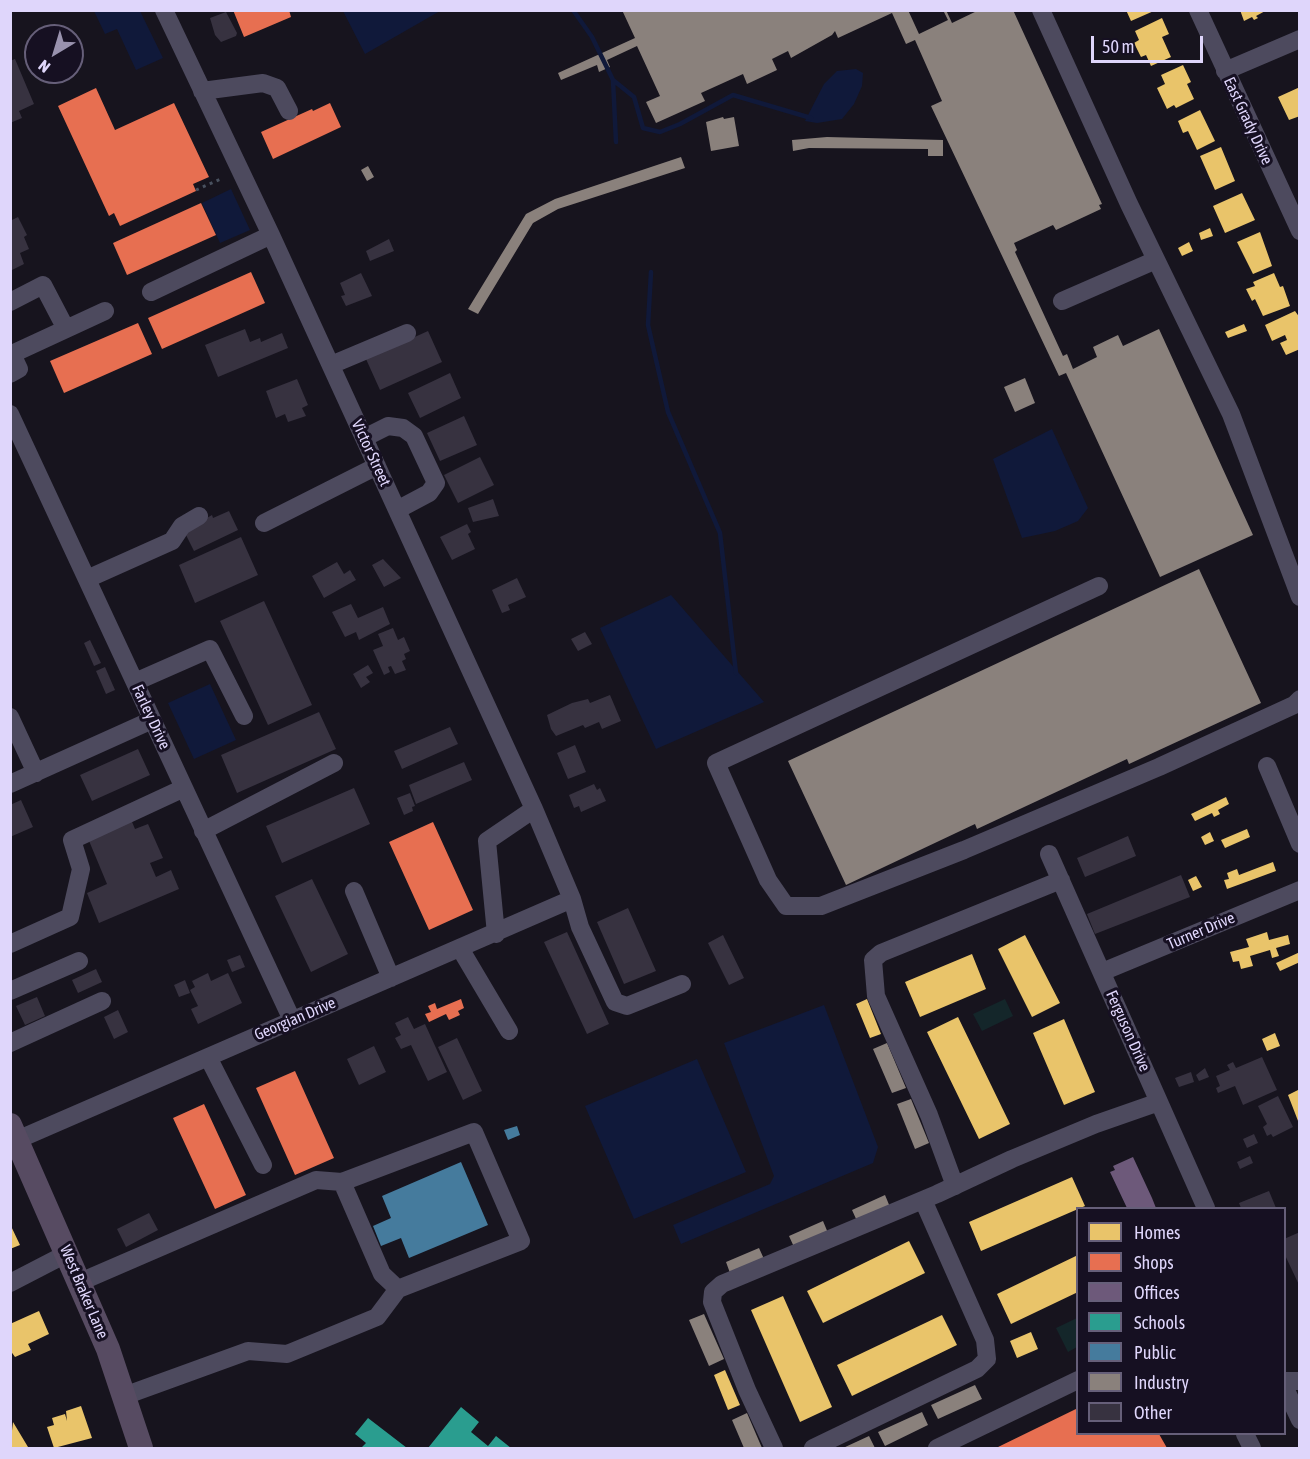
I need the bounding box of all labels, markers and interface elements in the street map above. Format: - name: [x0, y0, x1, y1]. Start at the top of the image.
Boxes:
- north arrow: [24, 24, 84, 84]
- scale bar: [1094, 24, 1206, 62]
- text: 50 m: [1102, 36, 1134, 57]
- text: N: [35, 57, 53, 77]
- street label: East Grady Drive: [1219, 74, 1277, 168]
- street label: Victor Street: [347, 417, 395, 489]
- street label: Farley Drive: [128, 682, 174, 752]
- street label: Turner Drive: [1164, 908, 1238, 954]
- street label: Ferguson Drive: [1102, 988, 1154, 1074]
- street label: Georgian Drive: [251, 993, 339, 1045]
- legend: [1076, 1207, 1286, 1435]
- text: Homes: [1134, 1222, 1180, 1243]
- street label: West Braker Lane: [56, 1242, 112, 1342]
- text: Shops: [1134, 1252, 1174, 1273]
- text: Offices: [1134, 1282, 1180, 1303]
- text: Schools: [1134, 1312, 1185, 1333]
- text: Public: [1134, 1342, 1176, 1363]
- text: Industry: [1134, 1372, 1189, 1393]
- text: Other: [1134, 1402, 1172, 1423]

